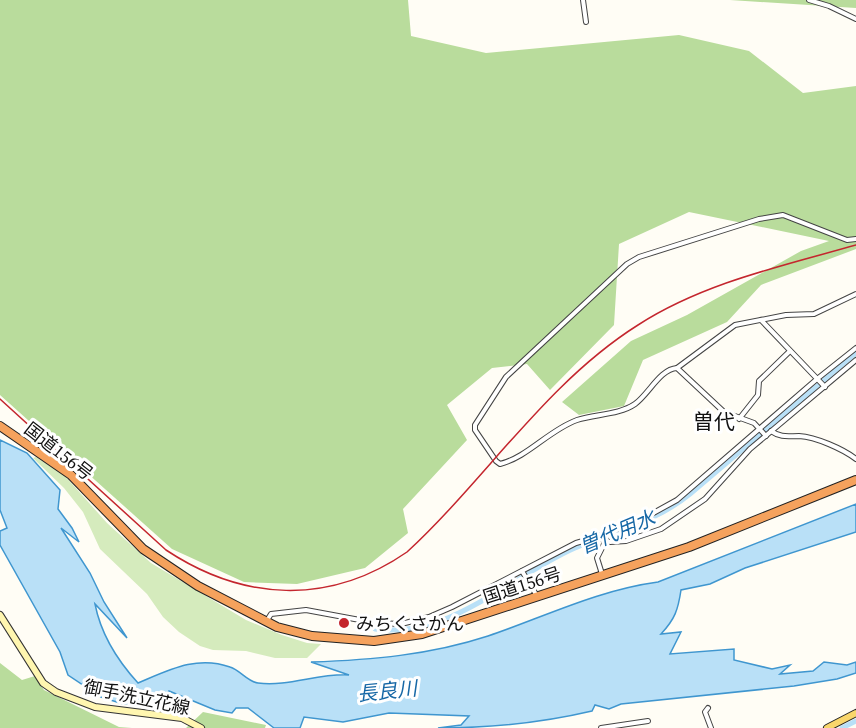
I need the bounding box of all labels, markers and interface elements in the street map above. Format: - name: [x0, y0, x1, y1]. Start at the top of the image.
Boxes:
- district label: 曽代: [693, 407, 735, 436]
- street label: 国道156号: [19, 416, 99, 486]
- water label: 曽代用水: [575, 503, 661, 561]
- street label: 国道156号: [480, 561, 564, 609]
- place label: みちくさかん: [356, 611, 464, 636]
- marker: みちくさかん: [337, 616, 351, 630]
- street label: 御手洗立花線: [82, 674, 192, 720]
- water label: 長良川: [356, 674, 420, 708]

